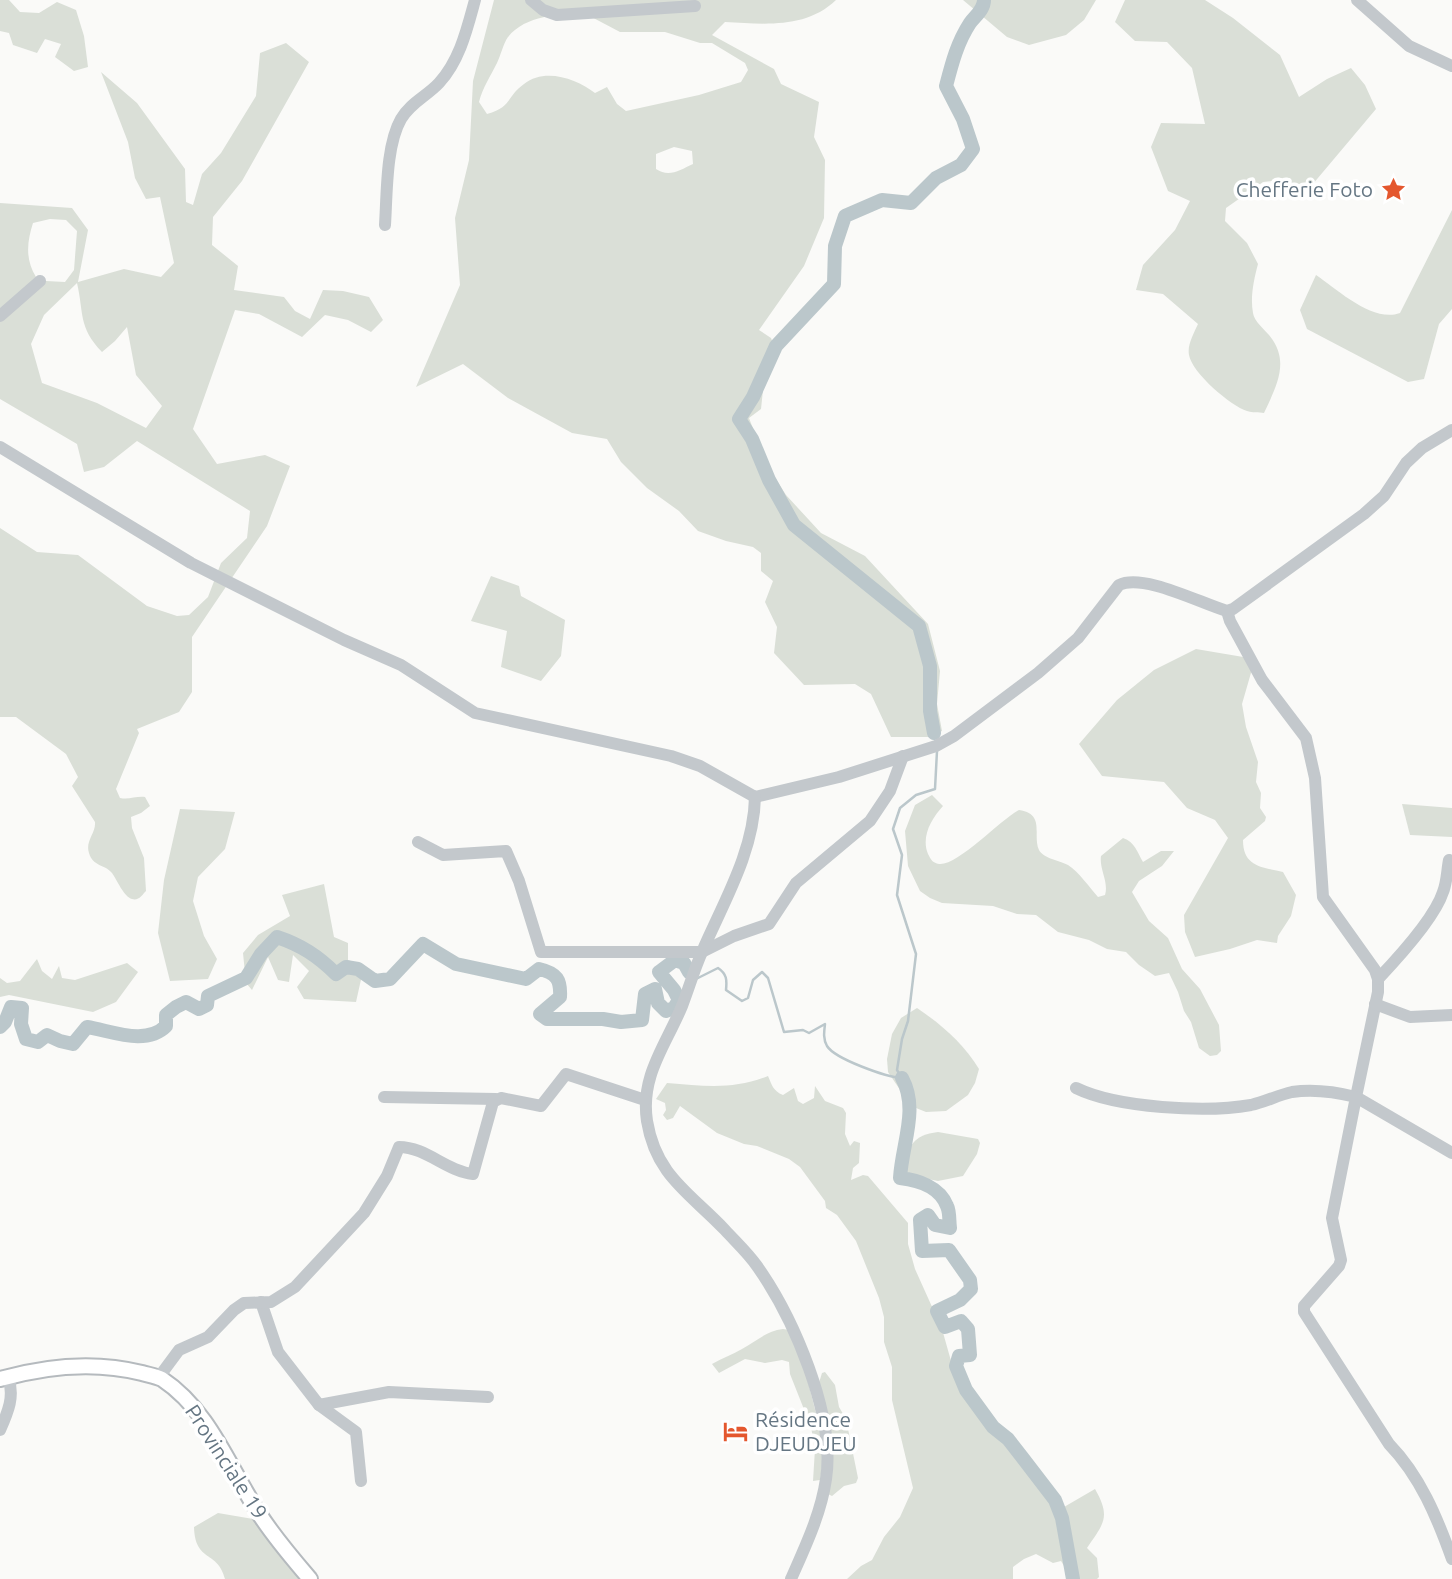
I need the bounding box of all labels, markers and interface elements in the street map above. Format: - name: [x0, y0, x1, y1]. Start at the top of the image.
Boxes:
- place icon: Chefferie Foto: [1379, 176, 1407, 204]
- place label: Chefferie Foto: [1236, 177, 1373, 201]
- street label: Provinciale 19: [181, 1400, 273, 1523]
- place label: Résidence DJEUDJEU: [755, 1407, 857, 1455]
- hotel icon: Résidence DJEUDJEU: [721, 1418, 749, 1446]

